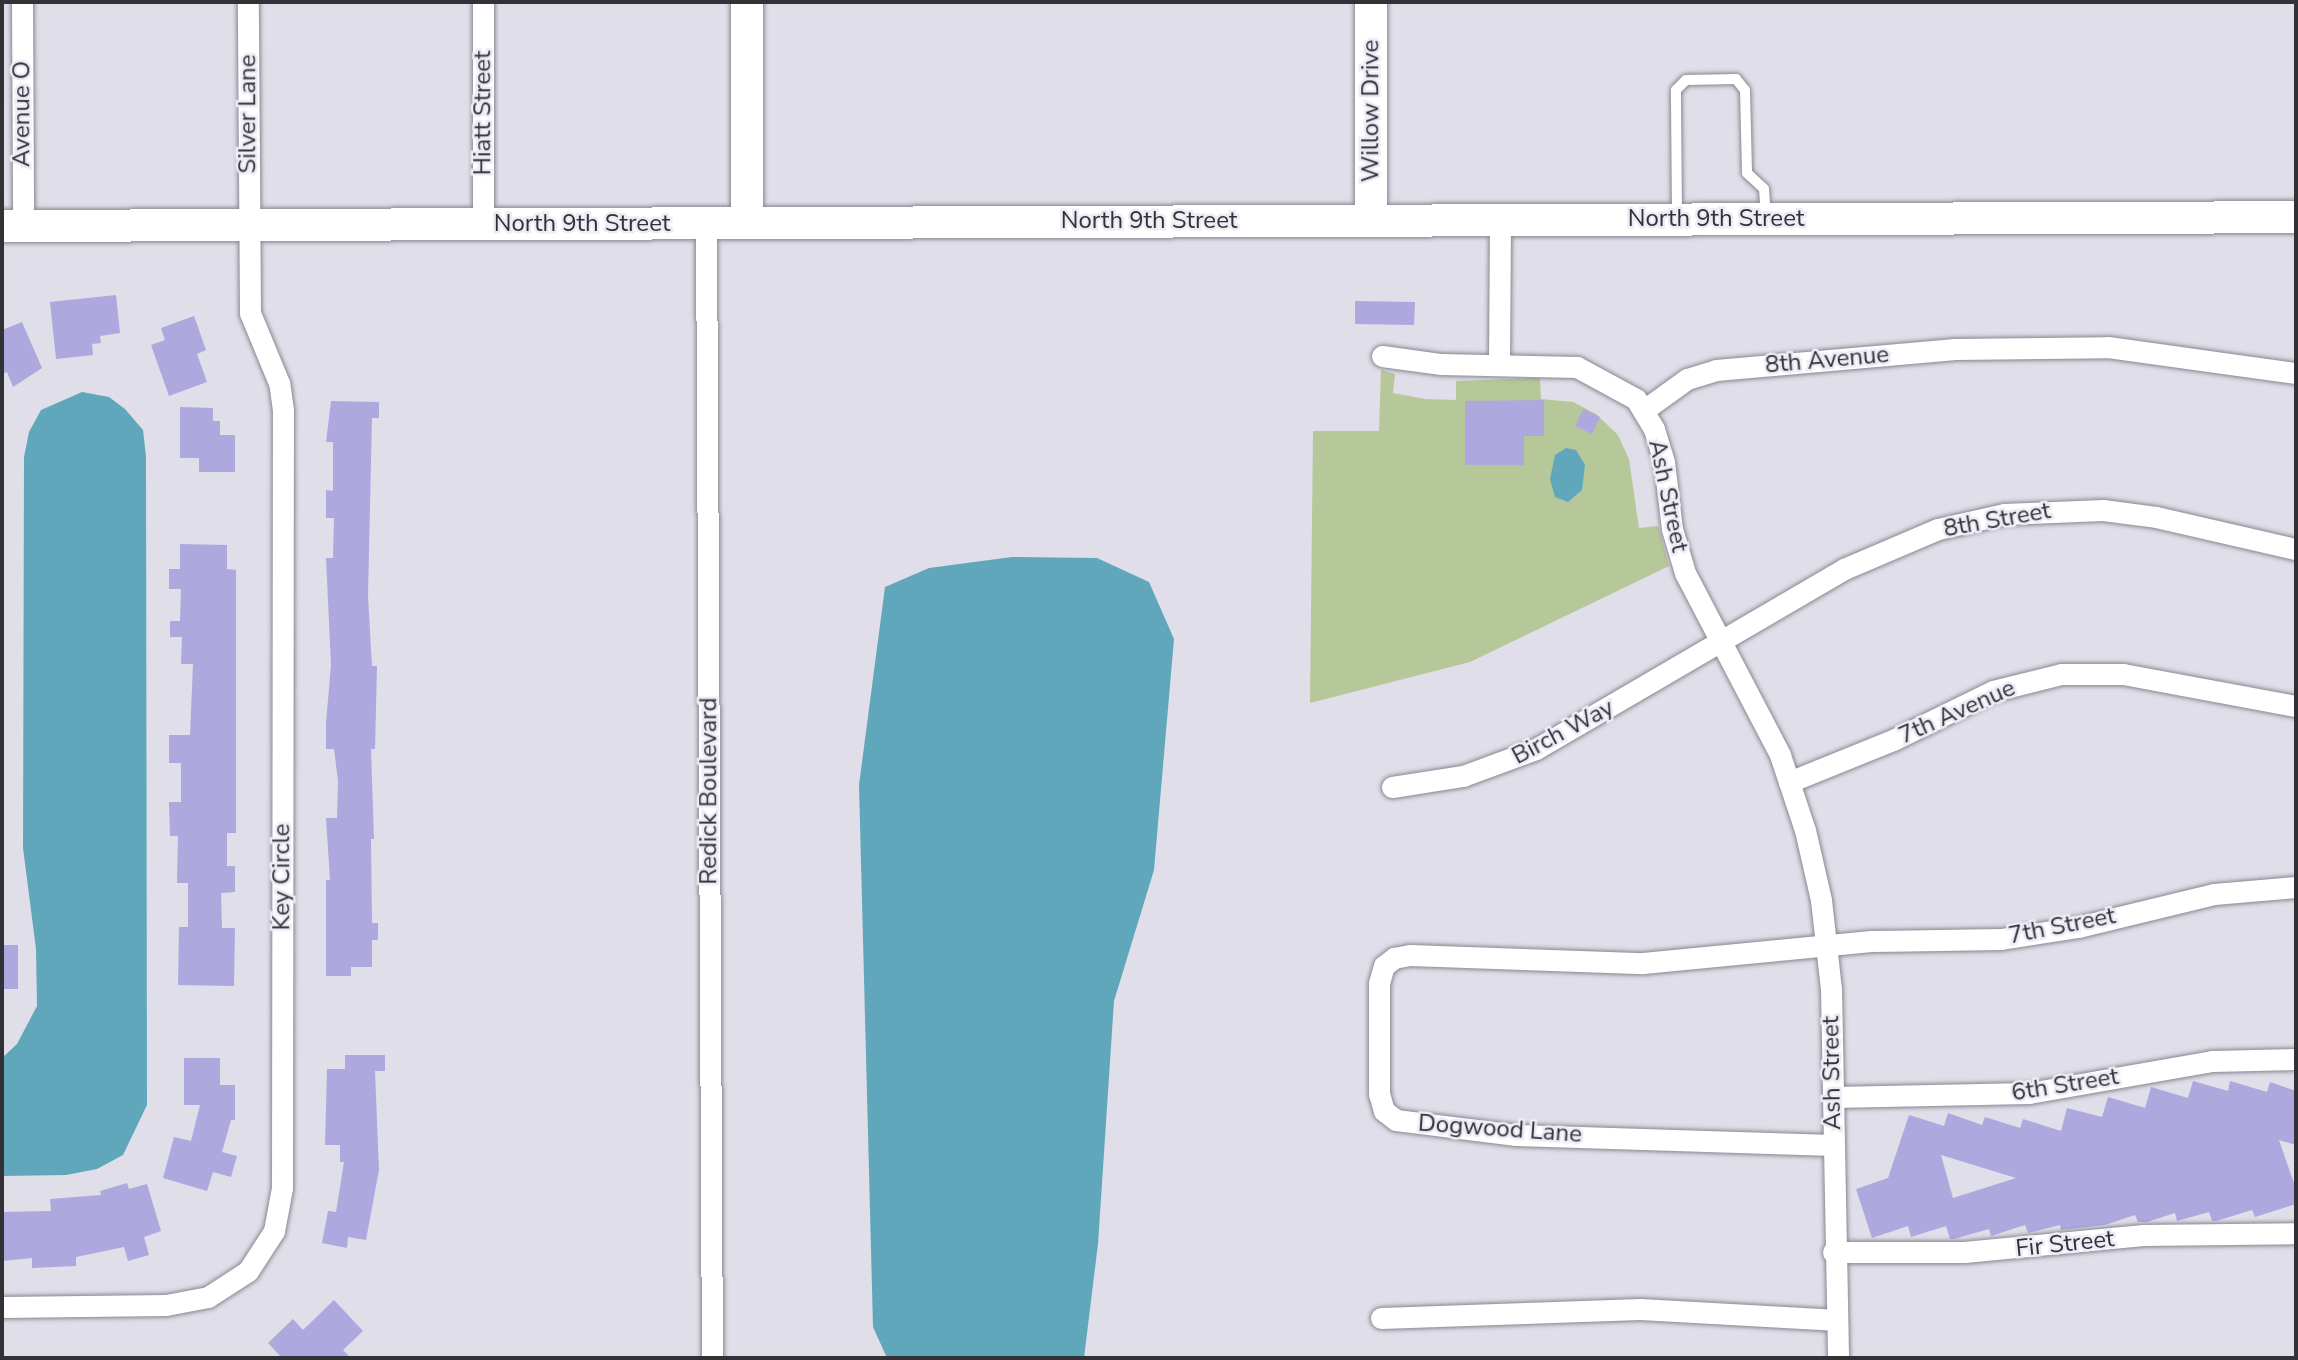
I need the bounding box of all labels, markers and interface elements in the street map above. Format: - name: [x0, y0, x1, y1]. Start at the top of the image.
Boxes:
- street label: Willow Drive: [1357, 40, 1385, 182]
- street label: Hiatt Street: [469, 51, 497, 175]
- street label: Silver Lane: [234, 54, 262, 174]
- street label: Avenue O: [8, 61, 36, 167]
- street label: North 9th Street: [1628, 205, 1804, 233]
- street label: North 9th Street: [1061, 207, 1237, 235]
- street label: North 9th Street: [494, 210, 670, 238]
- street label: 8th Avenue: [1764, 340, 1890, 380]
- street label: Ash Street: [1642, 437, 1694, 555]
- street label: 8th Street: [1941, 496, 2053, 544]
- street label: 7th Avenue: [1894, 674, 2020, 750]
- street label: Birch Way: [1507, 693, 1619, 771]
- street label: Redick Boulevard: [695, 697, 723, 885]
- street label: Key Circle: [268, 824, 296, 930]
- street label: 7th Street: [2006, 902, 2118, 950]
- street label: Ash Street: [1817, 1016, 1847, 1130]
- street label: 6th Street: [2009, 1062, 2121, 1108]
- street label: Dogwood Lane: [1417, 1109, 1583, 1149]
- street label: Fir Street: [2014, 1225, 2116, 1263]

